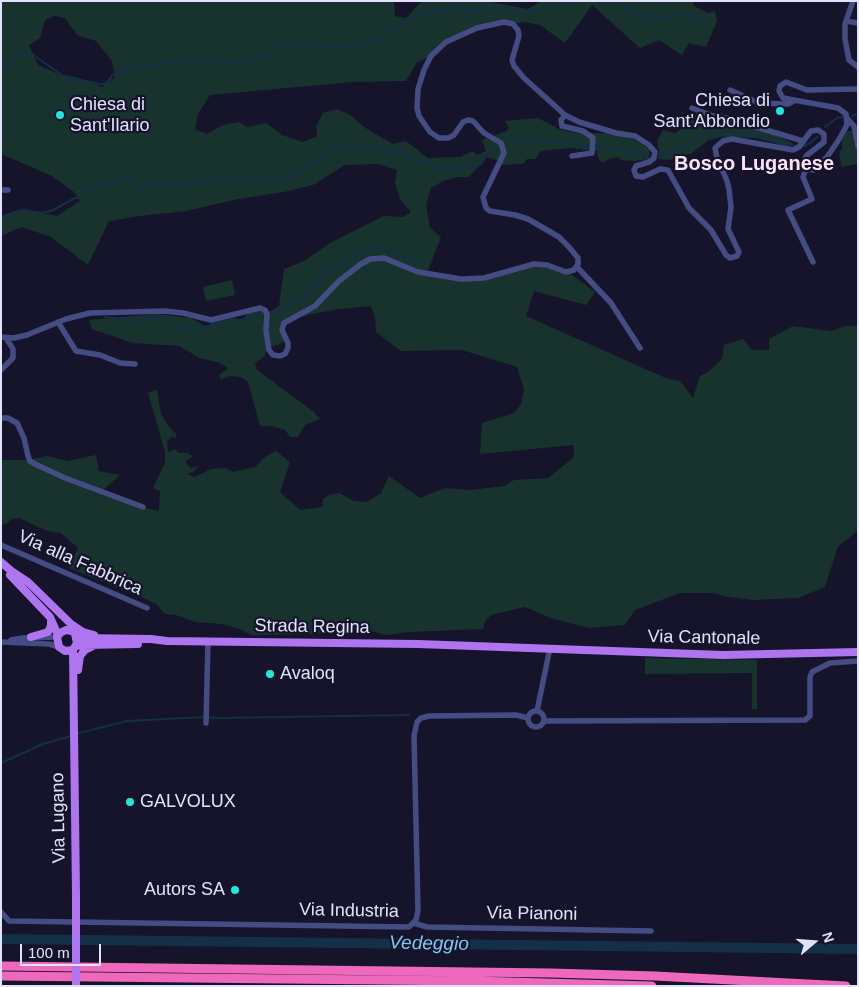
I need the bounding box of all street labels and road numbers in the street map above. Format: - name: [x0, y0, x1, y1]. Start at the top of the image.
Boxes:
- street label: Via alla Fabbrica: [15, 526, 145, 600]
- street label: Strada Regina: [254, 615, 370, 639]
- street label: Via Cantonale: [647, 626, 761, 650]
- street label: Via Lugano: [47, 772, 71, 864]
- street label: Via Industria: [299, 899, 399, 923]
- street label: Via Pianoni: [486, 902, 578, 926]

